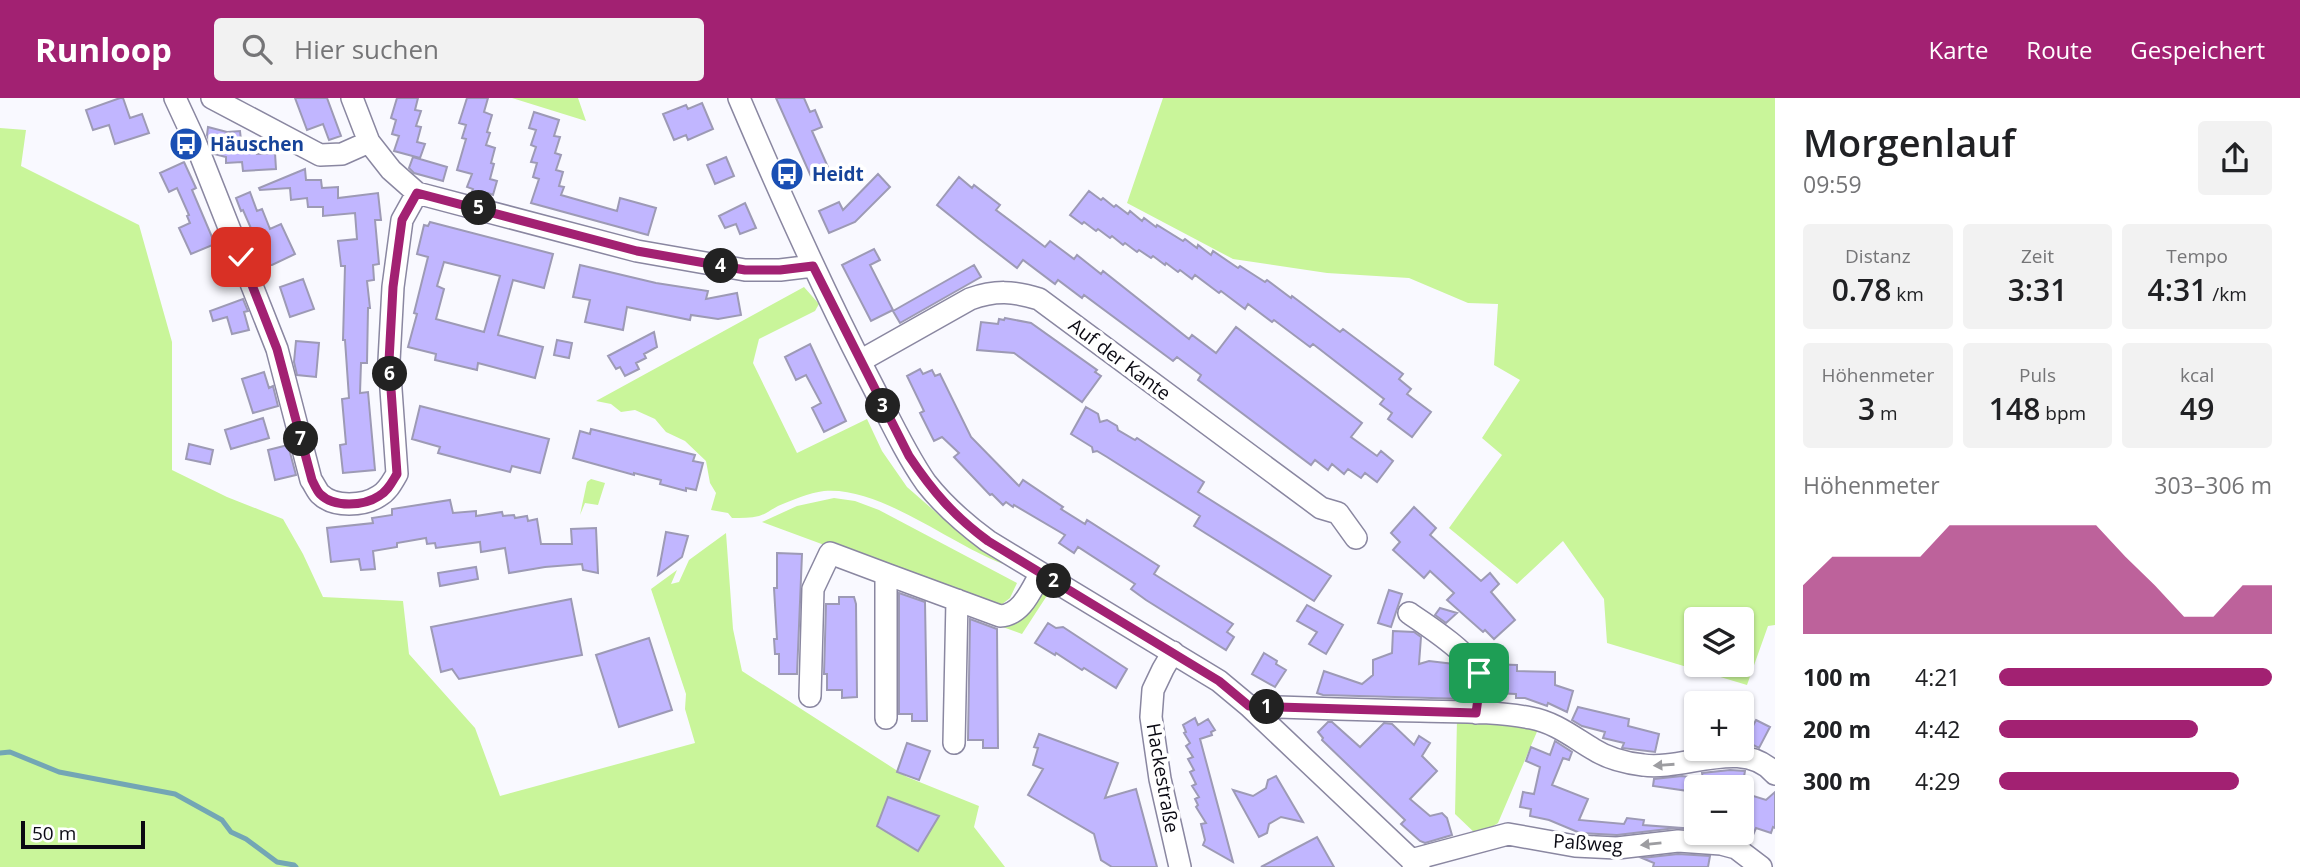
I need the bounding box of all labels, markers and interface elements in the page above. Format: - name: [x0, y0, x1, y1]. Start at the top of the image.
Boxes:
- search box: [214, 18, 704, 81]
- text: Runloop: [35, 27, 172, 72]
- icon: search: [238, 30, 276, 68]
- text: Hier suchen: [294, 31, 439, 67]
- text: Karte: [1928, 33, 1988, 66]
- text: Route: [2026, 33, 2092, 66]
- text: Gespeichert: [2130, 33, 2265, 66]
- text: Morgenlauf: [1803, 116, 2015, 168]
- button: share: [2198, 121, 2272, 195]
- bus stop icon: Häuschen: [167, 125, 205, 163]
- place label: Häuschen: [210, 131, 304, 157]
- bus stop icon: Heidt: [768, 155, 806, 193]
- place label: Heidt: [812, 161, 864, 187]
- text: 09:59: [1803, 168, 1862, 200]
- pin: 5: [462, 190, 496, 226]
- text: 5: [473, 194, 484, 220]
- pin: [211, 227, 271, 287]
- icon: check: [222, 238, 260, 276]
- text: Distanz: [1845, 243, 1911, 269]
- text: Zeit: [2021, 243, 2054, 269]
- text: Tempo: [2166, 243, 2228, 269]
- pin: 4: [704, 248, 738, 284]
- text: 4: [715, 252, 726, 278]
- text: 0.78: [1832, 269, 1891, 310]
- text: 3:31: [2008, 269, 2067, 310]
- text: 4:31: [2148, 269, 2207, 310]
- text: km: [1891, 281, 1924, 307]
- text: /km: [2207, 281, 2247, 307]
- street label: Auf der Kante: [1064, 312, 1176, 406]
- pin: 6: [372, 356, 408, 392]
- text: 6: [384, 360, 395, 386]
- text: Höhenmeter: [1821, 362, 1934, 388]
- text: Puls: [2019, 362, 2056, 388]
- text: kcal: [2180, 362, 2214, 388]
- pin: 3: [866, 388, 900, 424]
- text: 3: [1858, 388, 1875, 429]
- text: 148: [1989, 388, 2040, 429]
- text: 49: [2180, 388, 2214, 429]
- text: 3: [877, 392, 888, 418]
- text: m: [1875, 400, 1898, 426]
- text: bpm: [2040, 400, 2086, 426]
- pin: 7: [284, 422, 318, 456]
- text: 7: [295, 425, 306, 451]
- text: Höhenmeter: [1803, 469, 1940, 501]
- text: 303–306 m: [2154, 469, 2272, 501]
- pin: 2: [1036, 564, 1072, 598]
- text: 2: [1048, 567, 1059, 593]
- map controls: [1684, 607, 1754, 845]
- button: layers: [1684, 607, 1754, 677]
- pin: [1449, 643, 1509, 703]
- icon: arrive: [1460, 654, 1498, 692]
- text: 100 m: [1803, 661, 1871, 693]
- text: 4:21: [1915, 661, 1961, 693]
- pin: 1: [1250, 690, 1284, 724]
- button: +: [1684, 691, 1754, 761]
- text: 1: [1261, 693, 1272, 719]
- text: 200 m: [1803, 713, 1871, 745]
- text: 4:42: [1915, 713, 1961, 745]
- street label: Hackestraße: [1141, 721, 1185, 835]
- one-way arrow: [1653, 759, 1675, 770]
- text: 300 m: [1803, 765, 1871, 797]
- text: 4:29: [1915, 765, 1961, 797]
- button: −: [1684, 775, 1754, 845]
- scale bar: [21, 818, 145, 850]
- text: 50 m: [32, 820, 76, 846]
- street label: Paßweg: [1552, 828, 1624, 858]
- one-way arrow: [1640, 838, 1662, 849]

